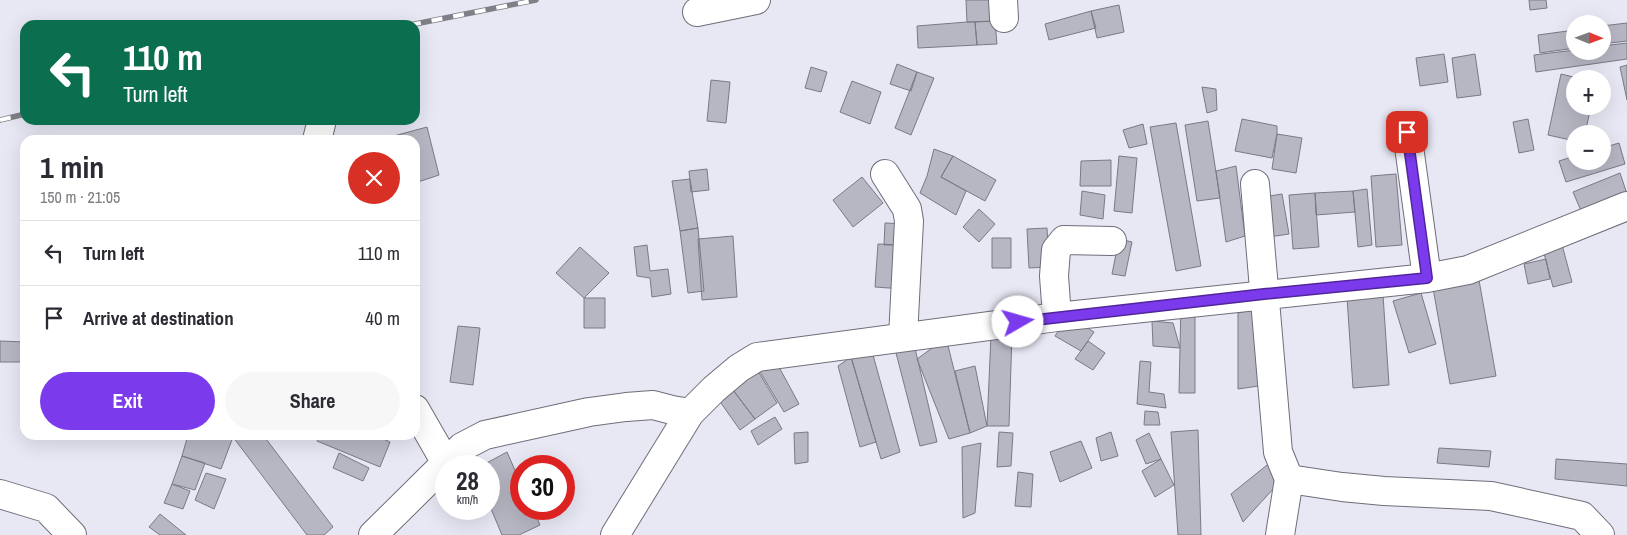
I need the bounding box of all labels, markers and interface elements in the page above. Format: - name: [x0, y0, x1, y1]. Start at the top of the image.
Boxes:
- north arrow: [1566, 15, 1611, 60]
- map controls: [1566, 15, 1611, 170]
- text: 110 m: [123, 34, 203, 81]
- icon: left: [40, 40, 105, 105]
- button: +: [1566, 70, 1611, 115]
- text: Turn left: [123, 79, 188, 109]
- pin: [1386, 111, 1428, 153]
- icon: arrive: [1393, 118, 1421, 146]
- button: −: [1566, 125, 1611, 170]
- text: 1 min: [40, 147, 104, 187]
- button: close: [348, 152, 400, 204]
- text: 150 m · 21:05: [40, 186, 120, 208]
- icon: left: [40, 239, 68, 267]
- text: Turn left: [83, 240, 144, 266]
- text: 110 m: [358, 240, 400, 266]
- position arrow: [991, 295, 1043, 347]
- icon: arrive: [40, 304, 68, 332]
- text: Arrive at destination: [83, 305, 234, 331]
- text: 40 m: [365, 305, 400, 331]
- button: Exit: [40, 372, 215, 430]
- button: Share: [225, 372, 400, 430]
- speed limit sign: 30: [510, 455, 575, 520]
- text: 28: [456, 464, 479, 498]
- text: km/h: [457, 492, 478, 508]

